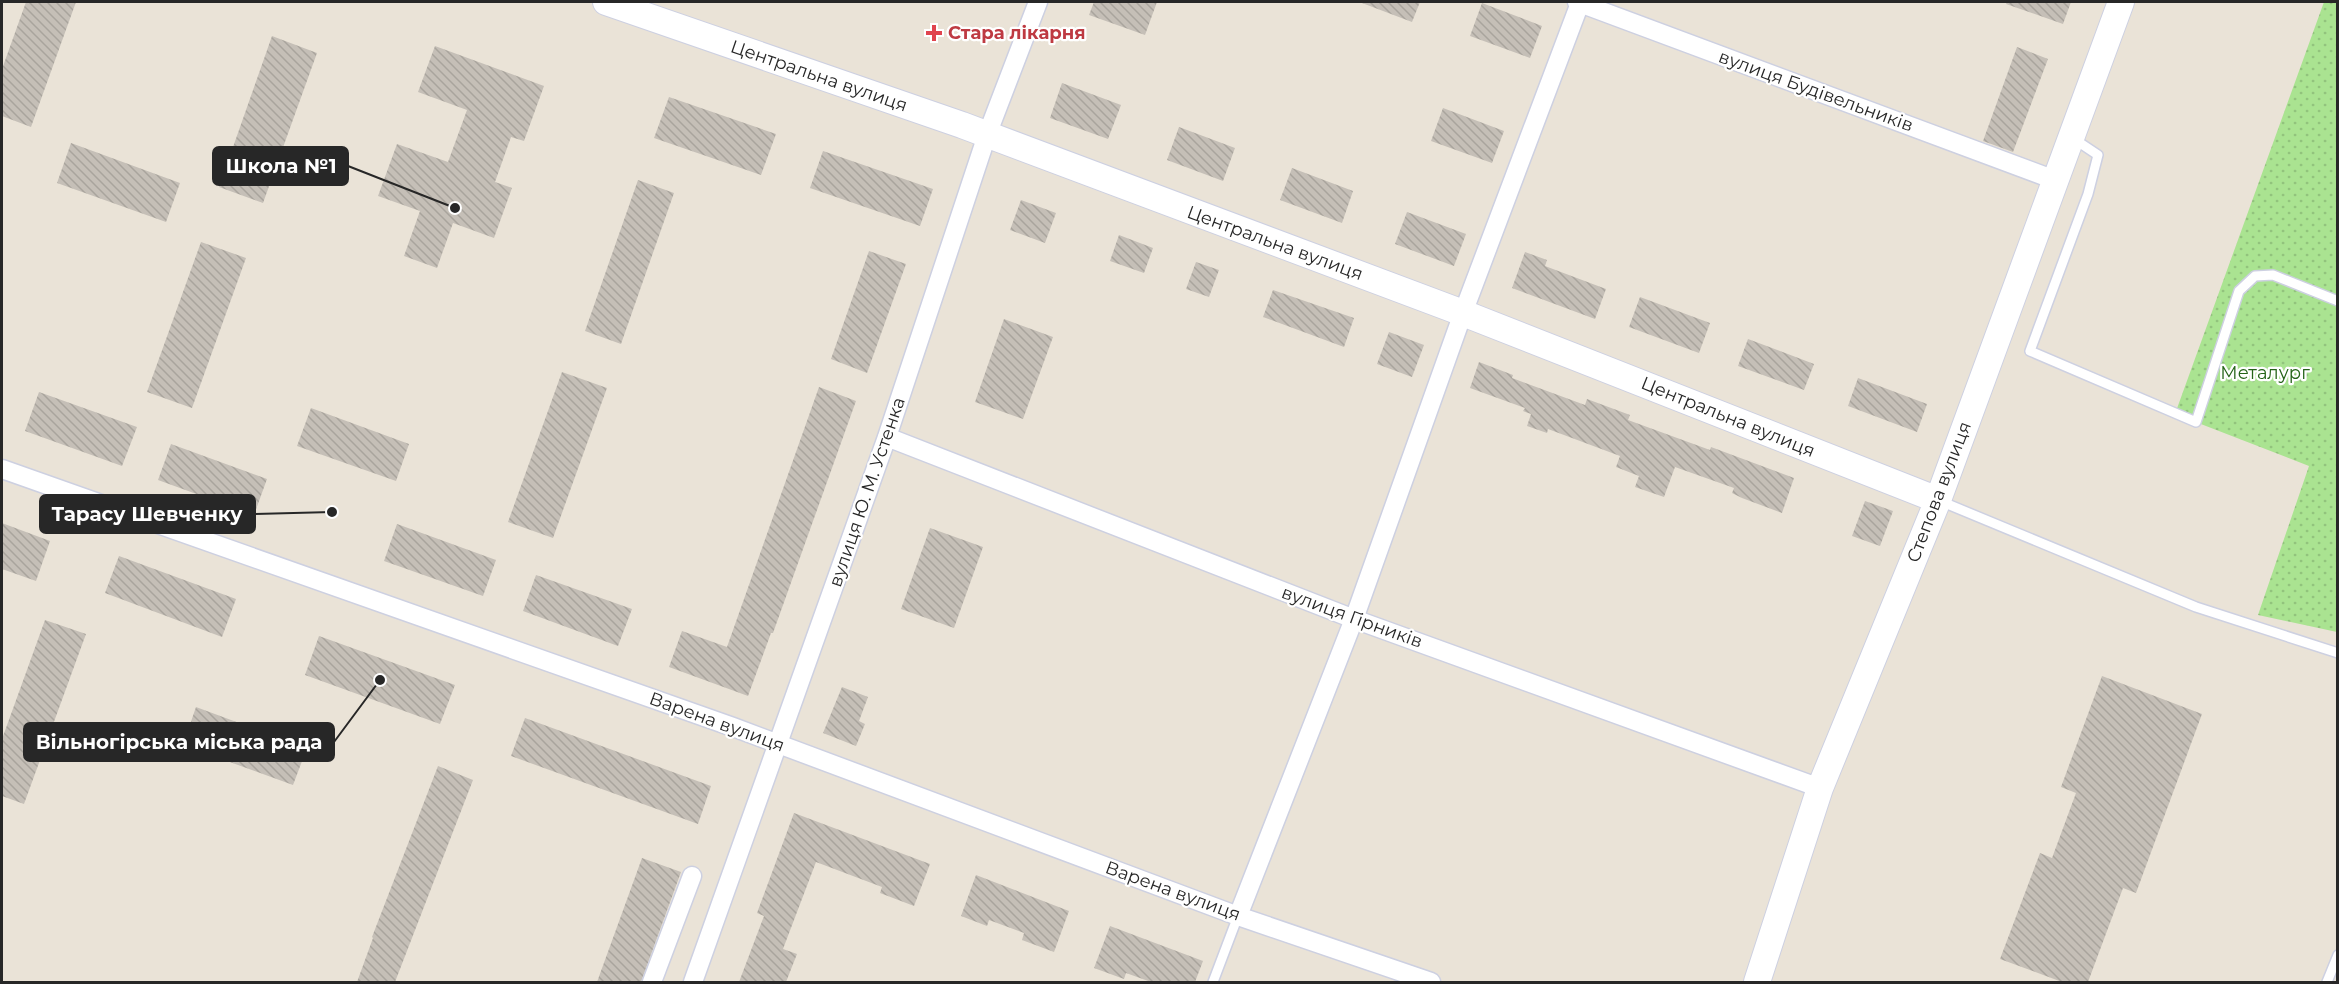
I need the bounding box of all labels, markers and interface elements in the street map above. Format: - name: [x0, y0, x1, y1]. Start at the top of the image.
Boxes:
- place label: Стара лікарня: [948, 22, 1086, 44]
- marker: Стара лікарня: [925, 24, 943, 42]
- street label: Центральна вулиця: [728, 35, 910, 117]
- street label: вулиця Будівельників: [1716, 46, 1916, 136]
- callout: Школа №1: [213, 147, 348, 185]
- text: Школа №1: [225, 154, 337, 178]
- street label: Центральна вулиця: [1184, 201, 1366, 285]
- park label: Металург: [2220, 362, 2310, 384]
- street label: Центральна вулиця: [1638, 372, 1818, 462]
- street label: вулиця Ю. М. Устенка: [824, 394, 910, 590]
- street label: Степова вулиця: [1902, 418, 1976, 566]
- callout: Тарасу Шевченку: [40, 495, 255, 533]
- text: Тарасу Шевченку: [51, 502, 243, 526]
- street label: вулиця Гірників: [1278, 581, 1426, 653]
- street label: Варена вулиця: [646, 687, 788, 757]
- callout: Вільногірська міська рада: [24, 723, 334, 761]
- text: Вільногірська міська рада: [36, 730, 322, 754]
- street label: Варена вулиця: [1102, 856, 1244, 926]

